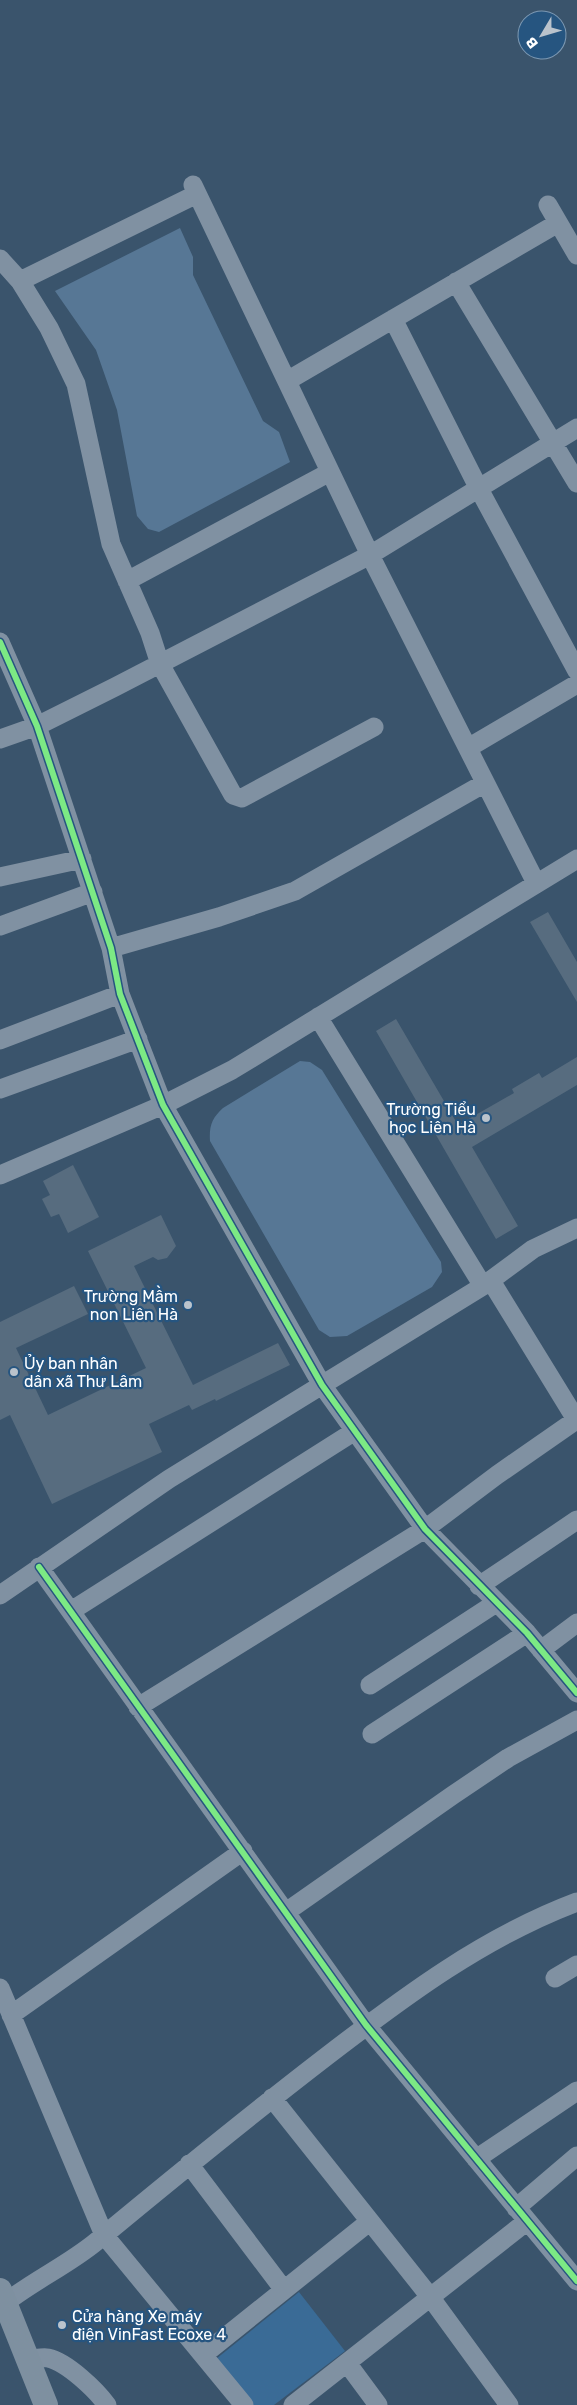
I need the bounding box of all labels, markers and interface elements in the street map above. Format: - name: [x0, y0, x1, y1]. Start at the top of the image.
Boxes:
- north arrow: [517, 10, 567, 60]
- text: B: [522, 33, 542, 52]
- place label: Trường Tiểu học Liên Hà: [386, 1100, 476, 1137]
- marker: Trường Tiểu học Liên Hà: [480, 1112, 492, 1124]
- place label: Trường Mầm non Liên Hà: [84, 1285, 178, 1324]
- marker: Trường Mầm non Liên Hà: [182, 1299, 194, 1311]
- place label: Ủy ban nhân dân xã Thư Lâm: [24, 1354, 142, 1391]
- marker: Ủy ban nhân dân xã Thư Lâm: [8, 1366, 20, 1378]
- place label: Cửa hàng Xe máy điện VinFast Ecoxe 4: [72, 2307, 226, 2344]
- marker: Cửa hàng Xe máy điện VinFast Ecoxe 4: [56, 2319, 68, 2331]

